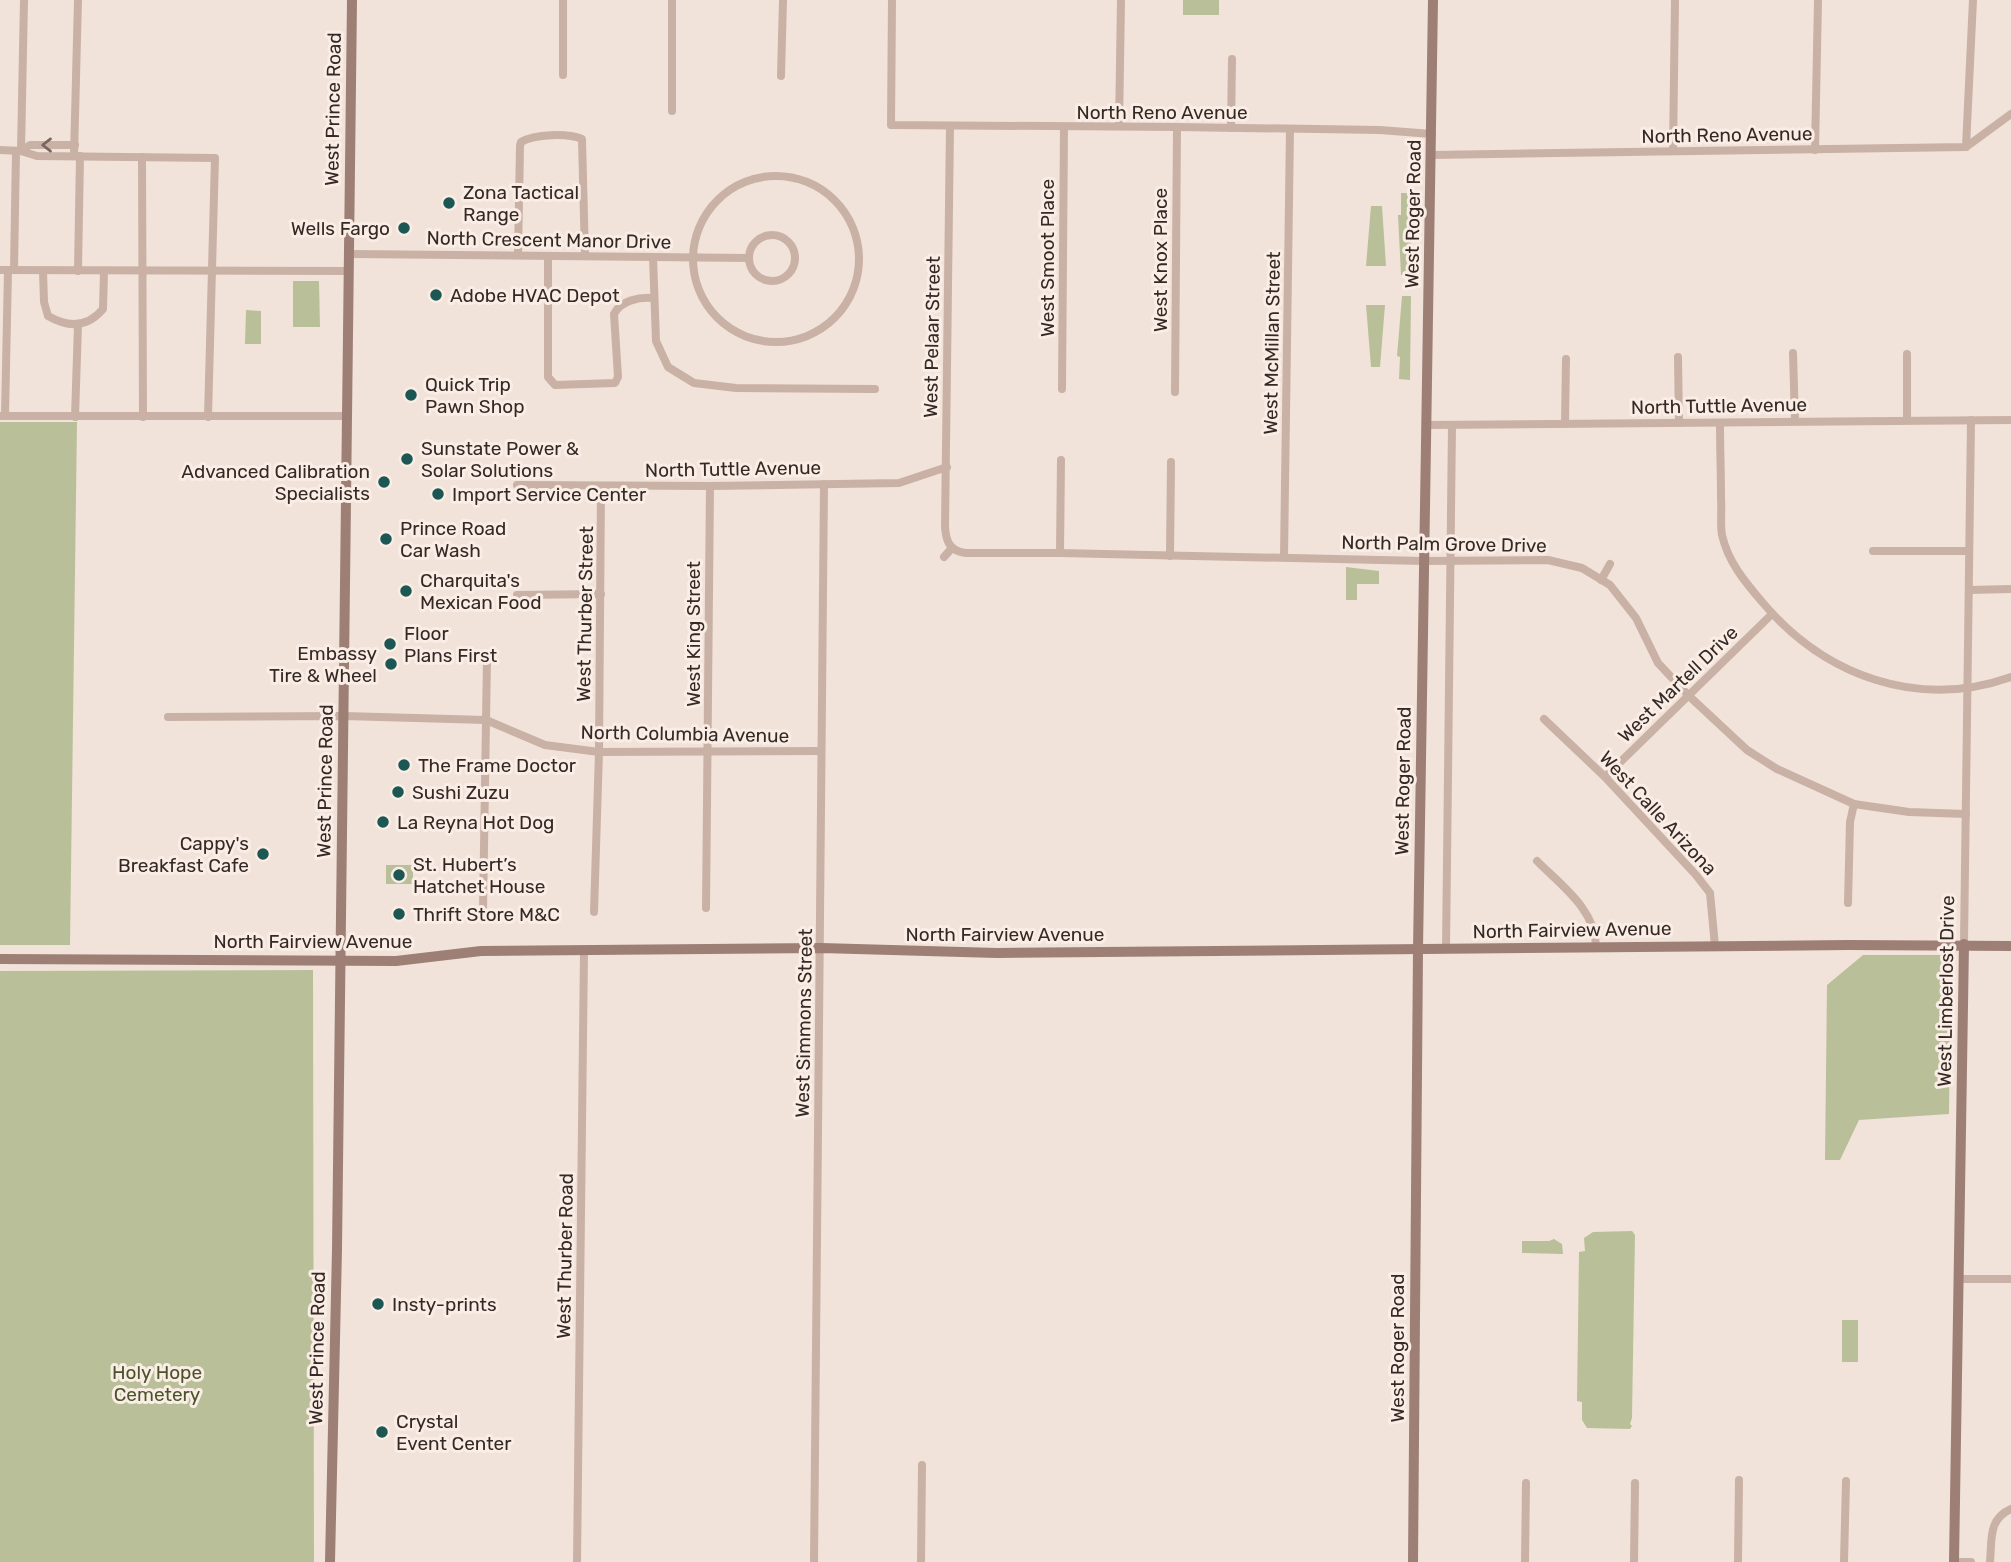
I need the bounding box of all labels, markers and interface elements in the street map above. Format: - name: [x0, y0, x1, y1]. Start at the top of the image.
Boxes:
- street label: West Prince Road: [320, 32, 346, 186]
- street label: North Reno Avenue: [1076, 101, 1248, 124]
- street label: North Reno Avenue: [1641, 122, 1813, 148]
- one-way arrow: [41, 137, 52, 153]
- street label: West Roger Road: [1400, 139, 1426, 289]
- street label: West Smoot Place: [1036, 179, 1059, 337]
- place label: Zona Tactical Range: [463, 181, 579, 226]
- street label: West Knox Place: [1149, 188, 1172, 332]
- marker: Zona Tactical Range: [441, 195, 457, 211]
- place label: Wells Fargo: [291, 217, 390, 240]
- marker: Wells Fargo: [396, 220, 412, 236]
- street label: North Crescent Manor Drive: [426, 226, 672, 254]
- street label: West McMillan Street: [1259, 251, 1285, 435]
- street label: West Pelaar Street: [919, 255, 945, 418]
- place label: Adobe HVAC Depot: [450, 284, 620, 307]
- marker: Adobe HVAC Depot: [428, 287, 444, 303]
- place label: Quick Trip Pawn Shop: [425, 373, 524, 418]
- marker: Quick Trip Pawn Shop: [403, 387, 419, 403]
- street label: North Tuttle Avenue: [1631, 393, 1807, 419]
- place label: Sunstate Power & Solar Solutions: [421, 437, 579, 482]
- marker: Sunstate Power & Solar Solutions: [399, 451, 415, 467]
- street label: North Tuttle Avenue: [645, 456, 821, 482]
- place label: Advanced Calibration Specialists: [181, 460, 370, 505]
- marker: Advanced Calibration Specialists: [376, 474, 392, 490]
- place label: Import Service Center: [452, 483, 647, 506]
- marker: Import Service Center: [430, 486, 446, 502]
- place label: Prince Road Car Wash: [400, 517, 506, 562]
- street label: West Thurber Street: [572, 525, 598, 702]
- marker: Prince Road Car Wash: [378, 531, 394, 547]
- street label: North Palm Grove Drive: [1341, 531, 1547, 557]
- street label: West King Street: [682, 561, 705, 707]
- place label: Charquita's Mexican Food: [420, 569, 542, 614]
- marker: Charquita's Mexican Food: [398, 583, 414, 599]
- street label: West Martell Drive: [1613, 621, 1743, 747]
- place label: Floor Plans First: [404, 622, 498, 667]
- marker: Floor Plans First: [382, 636, 398, 652]
- place label: Embassy Tire & Wheel: [269, 642, 377, 687]
- marker: Embassy Tire & Wheel: [383, 656, 399, 672]
- street label: West Prince Road: [312, 704, 338, 858]
- street label: West Roger Road: [1390, 706, 1416, 856]
- street label: North Columbia Avenue: [581, 721, 789, 747]
- street label: West Calle Arizona: [1595, 746, 1721, 880]
- place label: The Frame Doctor: [418, 754, 577, 777]
- marker: The Frame Doctor: [396, 757, 412, 773]
- place label: Sushi Zuzu: [412, 781, 509, 804]
- marker: Sushi Zuzu: [390, 784, 406, 800]
- place label: La Reyna Hot Dog: [397, 811, 554, 834]
- marker: La Reyna Hot Dog: [375, 814, 391, 830]
- place label: Cappy's Breakfast Cafe: [118, 832, 249, 877]
- marker: Cappy's Breakfast Cafe: [255, 846, 271, 862]
- place label: St. Hubert’s Hatchet House: [413, 853, 545, 898]
- marker: St. Hubert’s Hatchet House: [391, 867, 407, 883]
- street label: West Limberlost Drive: [1933, 895, 1959, 1087]
- place label: Thrift Store M&C: [413, 903, 560, 926]
- marker: Thrift Store M&C: [391, 906, 407, 922]
- street label: North Fairview Avenue: [1472, 917, 1672, 943]
- street label: North Fairview Avenue: [906, 923, 1104, 946]
- street label: West Simmons Street: [791, 928, 817, 1118]
- street label: North Fairview Avenue: [214, 930, 412, 953]
- street label: West Thurber Road: [552, 1173, 578, 1339]
- street label: West Prince Road: [304, 1271, 330, 1425]
- street label: West Roger Road: [1386, 1274, 1409, 1422]
- place label: Insty-prints: [392, 1293, 497, 1316]
- marker: Insty-prints: [370, 1296, 386, 1312]
- park label: Holy Hope Cemetery: [112, 1361, 202, 1406]
- place label: Crystal Event Center: [396, 1410, 512, 1455]
- marker: Crystal Event Center: [374, 1424, 390, 1440]

